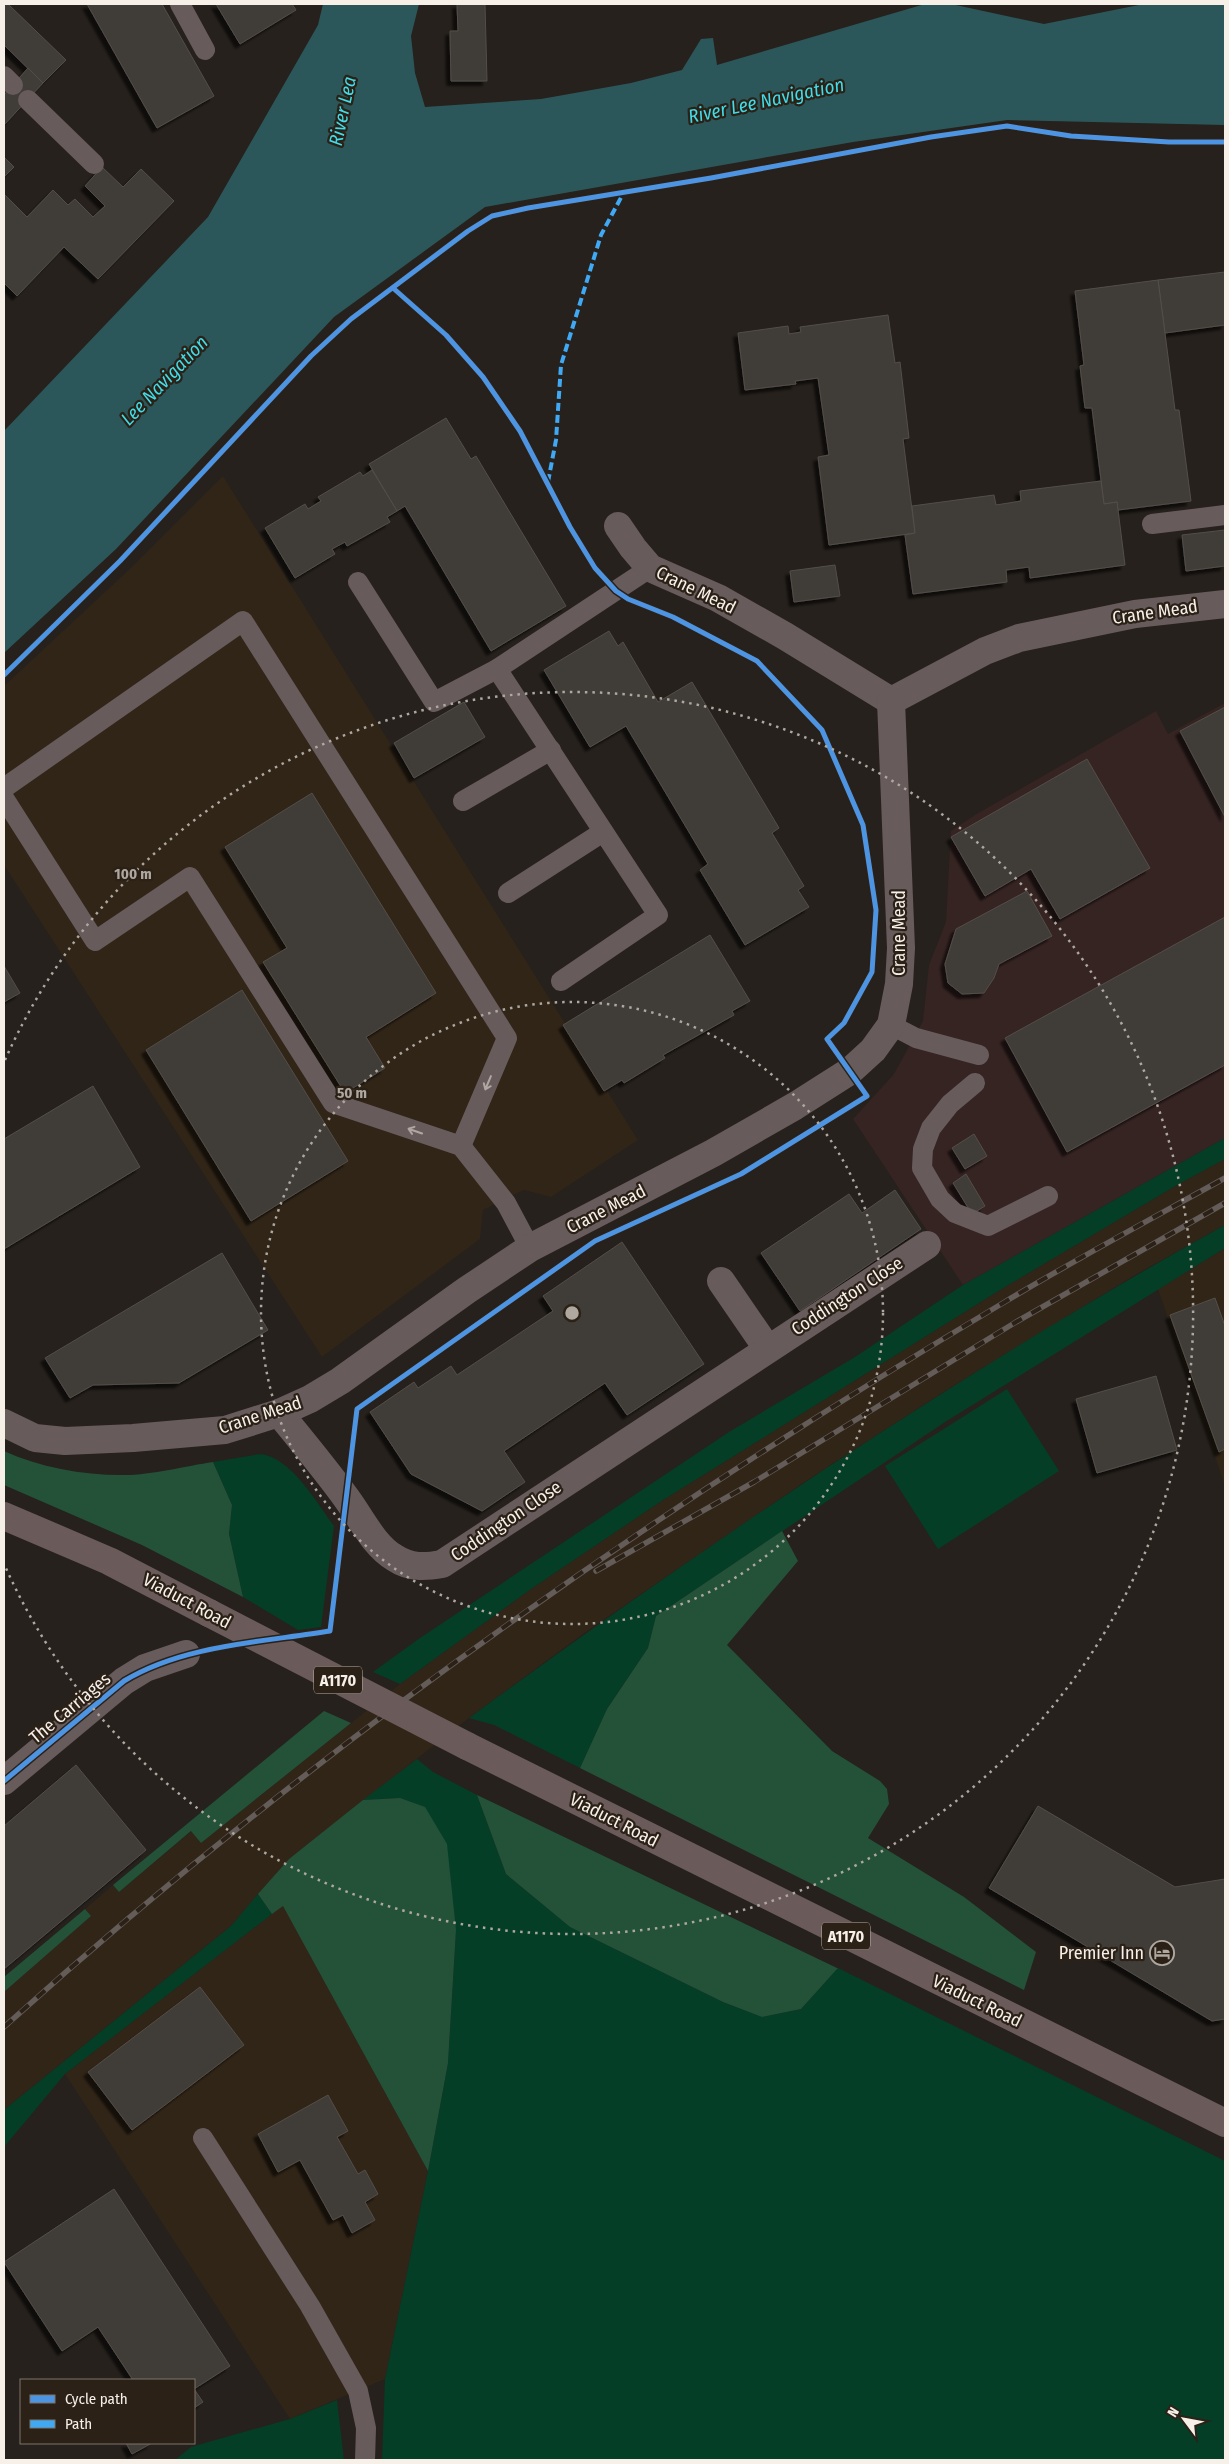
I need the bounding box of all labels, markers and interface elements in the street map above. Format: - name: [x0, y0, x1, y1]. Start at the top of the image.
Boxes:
- water label: River Lee Navigation: [686, 73, 846, 128]
- water label: River Lea: [324, 74, 361, 148]
- water label: Lee Navigation: [116, 331, 213, 430]
- street label: Crane Mead: [653, 561, 739, 619]
- street label: Crane Mead: [1111, 595, 1199, 629]
- text: 100 m: [114, 865, 152, 883]
- street label: Crane Mead: [888, 890, 910, 976]
- one-way arrow: [483, 1075, 492, 1090]
- text: 50 m: [337, 1084, 367, 1102]
- one-way arrow: [408, 1126, 423, 1135]
- street label: Crane Mead: [563, 1180, 649, 1238]
- street label: Coddington Close: [787, 1252, 907, 1340]
- centre of rings: [563, 1304, 581, 1322]
- street label: Crane Mead: [216, 1391, 304, 1439]
- street label: Coddington Close: [447, 1476, 566, 1566]
- street label: Viaduct Road: [139, 1569, 235, 1633]
- road number: A1170: [314, 1666, 362, 1694]
- street label: The Carriages: [25, 1667, 115, 1748]
- street label: Viaduct Road: [566, 1788, 662, 1852]
- road number: A1170: [822, 1922, 870, 1950]
- hotel icon: Premier Inn: [1149, 1940, 1175, 1966]
- place label: Premier Inn: [1059, 1942, 1144, 1964]
- street label: Viaduct Road: [929, 1970, 1025, 2032]
- legend: [20, 2379, 195, 2444]
- text: Cycle path: [65, 2390, 128, 2408]
- north arrow: [1159, 2394, 1209, 2444]
- text: N: [1164, 2404, 1183, 2420]
- text: Path: [65, 2415, 92, 2433]

